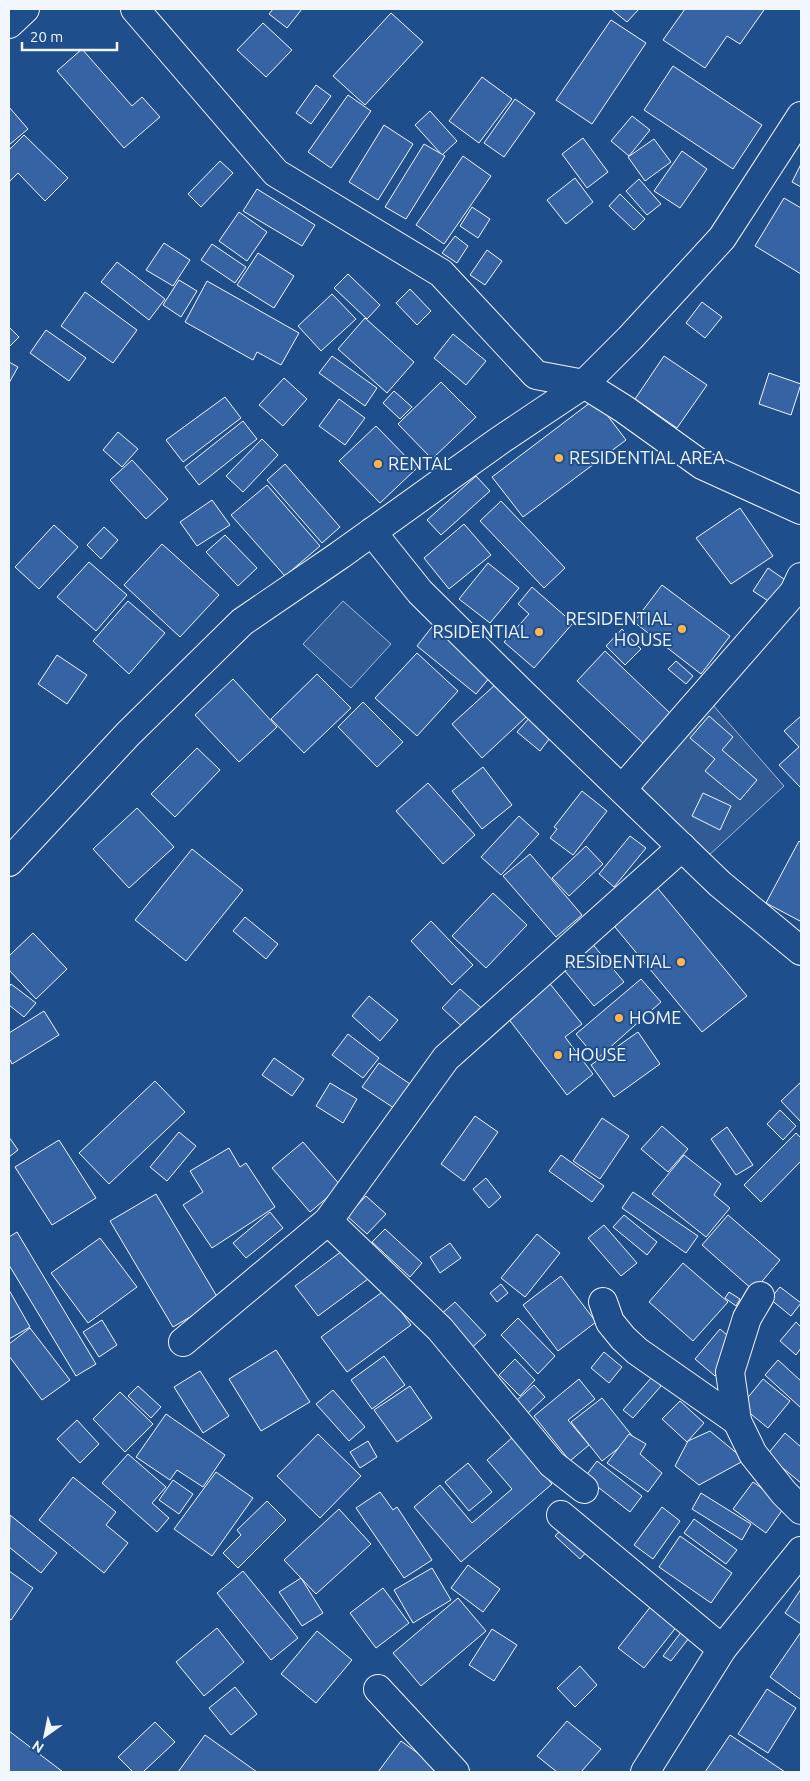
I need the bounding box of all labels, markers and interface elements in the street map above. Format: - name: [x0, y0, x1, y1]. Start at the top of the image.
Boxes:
- scale bar: [22, 20, 118, 52]
- text: 20 m: [30, 28, 63, 45]
- place label: RESIDENTIAL AREA: [569, 447, 725, 467]
- marker: RESIDENTIAL AREA: [553, 452, 565, 464]
- place label: RENTAL: [388, 453, 452, 473]
- marker: RENTAL: [372, 458, 384, 470]
- place label: RESIDENTIAL HOUSE: [565, 608, 672, 649]
- place label: RSIDENTIAL: [433, 621, 529, 641]
- marker: RESIDENTIAL HOUSE: [676, 623, 688, 635]
- marker: RSIDENTIAL: [533, 626, 545, 638]
- place label: RESIDENTIAL: [564, 951, 671, 971]
- marker: RESIDENTIAL: [675, 956, 687, 968]
- place label: HOME: [629, 1007, 681, 1027]
- marker: HOME: [613, 1012, 625, 1024]
- place label: HOUSE: [568, 1044, 626, 1064]
- marker: HOUSE: [552, 1049, 564, 1061]
- north arrow: [20, 1711, 70, 1761]
- text: N: [29, 1737, 47, 1756]

